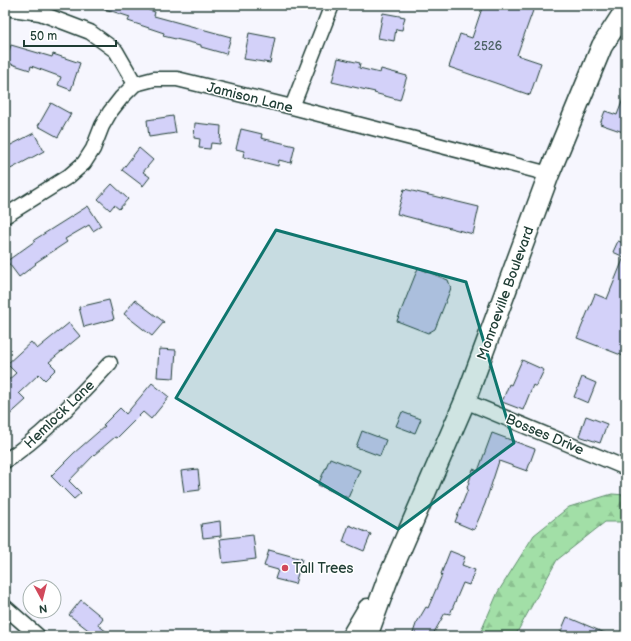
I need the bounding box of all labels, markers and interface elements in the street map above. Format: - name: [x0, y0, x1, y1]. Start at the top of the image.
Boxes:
- scale bar: [24, 22, 116, 48]
- text: 50 m: [30, 29, 57, 44]
- house number: 2526: [474, 39, 502, 54]
- street label: Jamison Lane: [205, 79, 295, 116]
- street label: Monroeville Boulevard: [473, 224, 538, 362]
- street label: Hemlock Lane: [21, 377, 98, 452]
- street label: Bosses Drive: [503, 410, 586, 459]
- place label: Tall Trees: [293, 560, 354, 577]
- marker: Tall Trees: [280, 563, 290, 573]
- north arrow: [22, 579, 62, 619]
- text: N: [38, 601, 48, 615]

